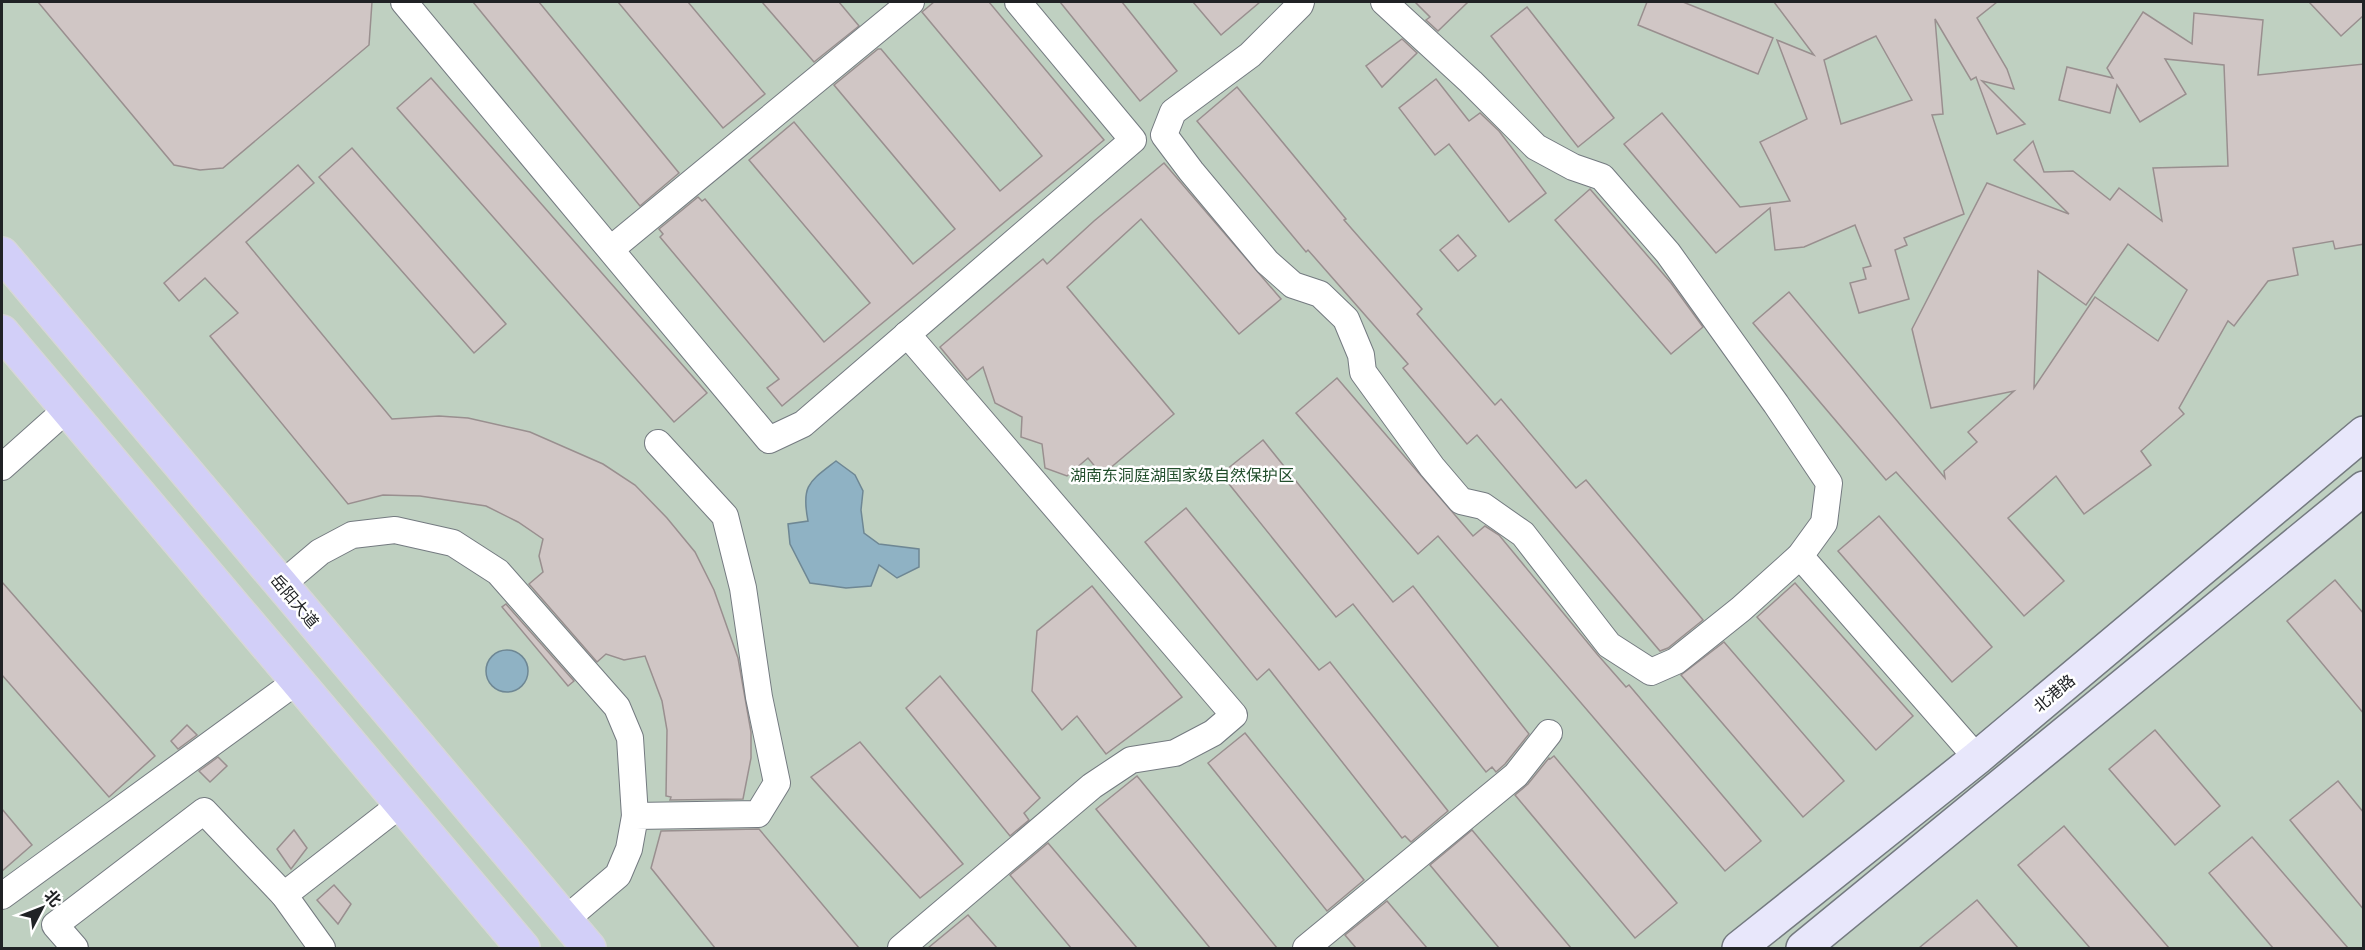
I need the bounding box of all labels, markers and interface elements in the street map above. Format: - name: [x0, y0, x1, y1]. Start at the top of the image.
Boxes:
- park label: 湖南东洞庭湖国家级自然保护区: [1070, 466, 1294, 485]
- street label: 岳阳大道: [267, 571, 322, 632]
- street label: 北港路: [2030, 671, 2079, 716]
- north arrow: [12, 878, 72, 938]
- text: 北: [40, 886, 65, 911]

